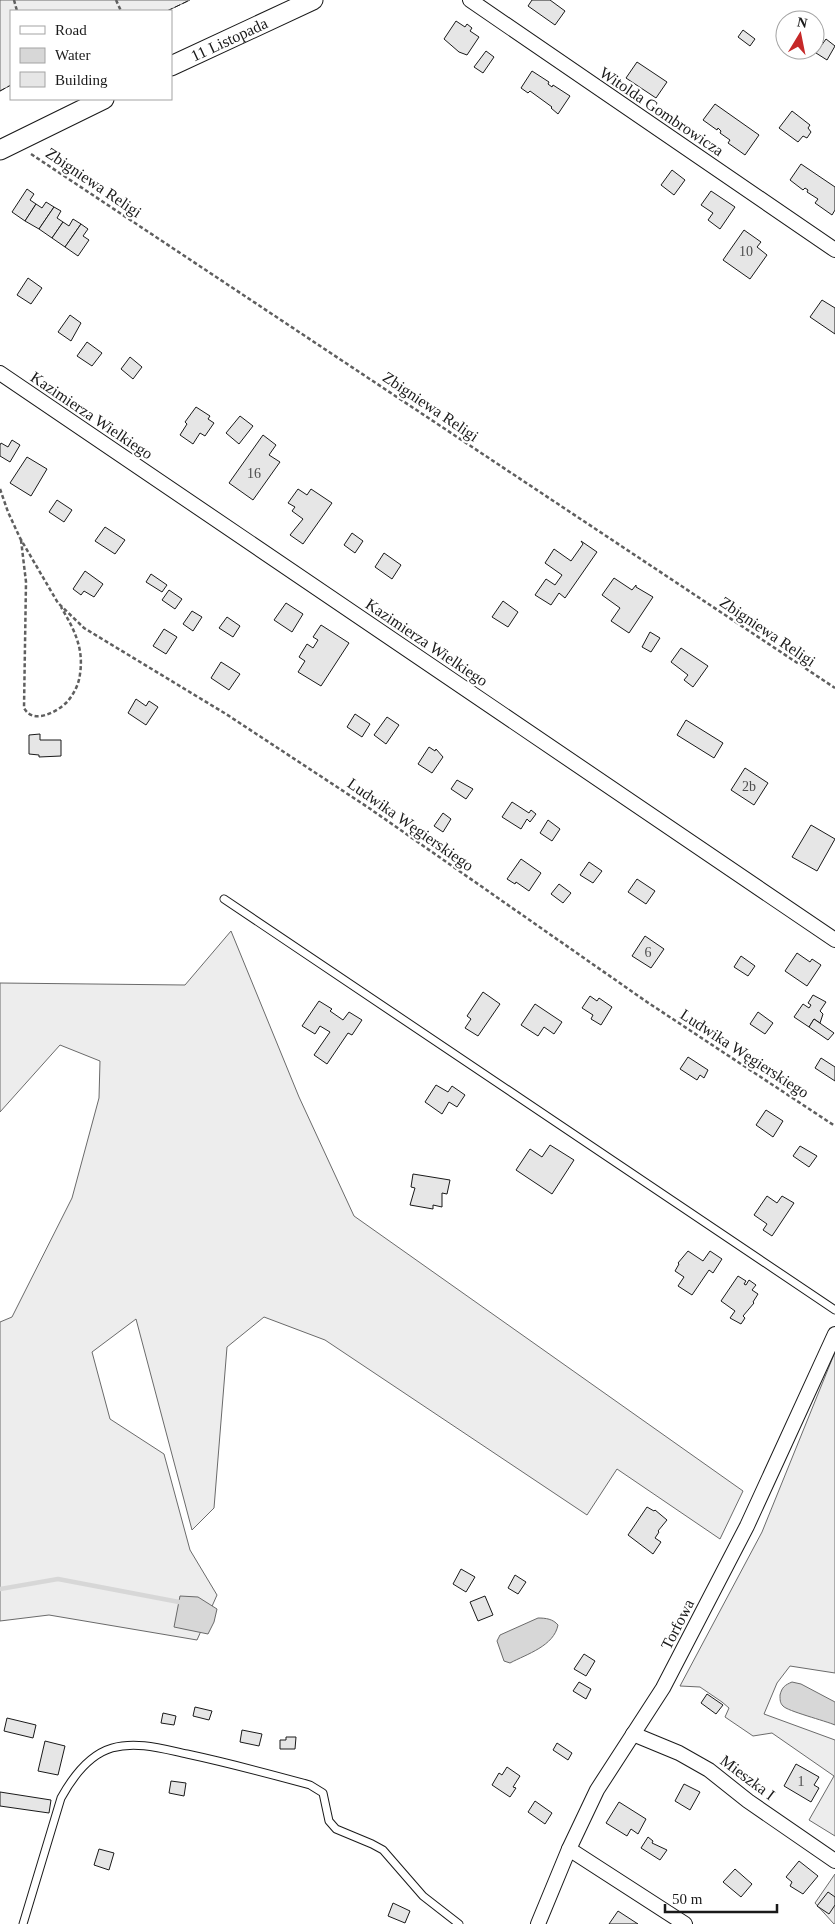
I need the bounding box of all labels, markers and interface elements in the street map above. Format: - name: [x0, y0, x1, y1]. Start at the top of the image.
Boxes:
- legend: [10, 10, 172, 100]
- north arrow: [775, 10, 825, 60]
- street label: 11 Listopada: [188, 14, 270, 65]
- text: N: [796, 14, 808, 31]
- text: Road: [55, 22, 87, 38]
- text: Water: [55, 47, 90, 63]
- street label: Witolda Gombrowicza: [597, 64, 727, 159]
- text: Building: [55, 72, 108, 88]
- street label: Zbigniewa Religi: [42, 144, 145, 222]
- house number: 10: [739, 244, 753, 259]
- street label: Kazimierza Wielkiego: [27, 368, 156, 463]
- street label: Zbigniewa Religi: [379, 368, 482, 446]
- house number: 16: [247, 466, 261, 481]
- street label: Zbigniewa Religi: [716, 593, 819, 671]
- street label: Kazimierza Wielkiego: [362, 595, 491, 690]
- street label: Ludwika Węgierskiego: [344, 775, 477, 875]
- house number: 2b: [742, 779, 756, 794]
- house number: 6: [645, 945, 652, 960]
- street label: Ludwika Węgierskiego: [677, 1006, 812, 1102]
- street label: Torfowa: [658, 1596, 697, 1652]
- street label: Mieszka I: [717, 1751, 778, 1803]
- house number: 1: [798, 1774, 805, 1789]
- scale bar: [665, 1882, 778, 1914]
- text: 50 m: [672, 1891, 703, 1907]

